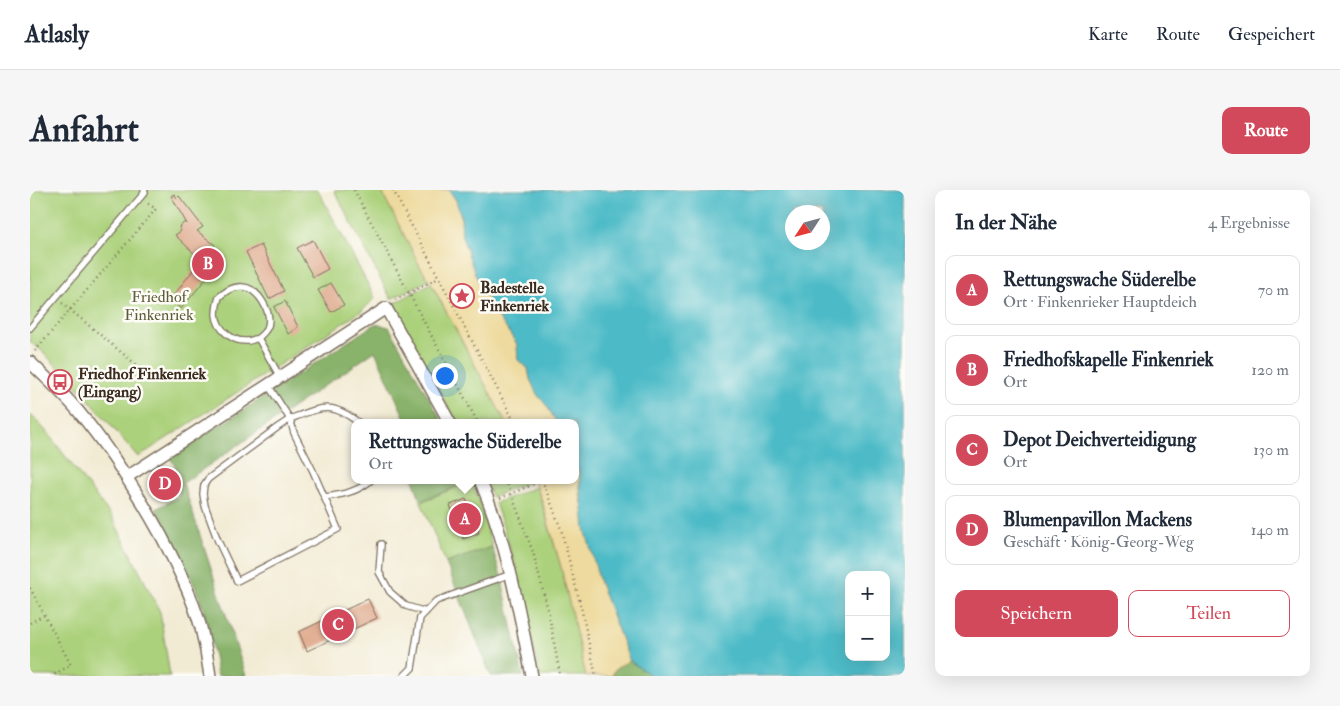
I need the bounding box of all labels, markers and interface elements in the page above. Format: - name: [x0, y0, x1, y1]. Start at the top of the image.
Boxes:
- text: Atlasly: [25, 19, 89, 50]
- text: Karte: [1088, 23, 1128, 46]
- text: Route: [1156, 23, 1200, 46]
- text: Gespeichert: [1228, 23, 1315, 46]
- button: Route: [1222, 107, 1310, 154]
- text: Anfahrt: [30, 108, 139, 152]
- north arrow: [785, 205, 830, 250]
- text: In der Nähe: [955, 209, 1057, 236]
- text: 4 Ergebnisse: [1208, 213, 1290, 233]
- pin: B: [192, 245, 224, 283]
- text: Rettungswache Süderelbe: [1003, 268, 1196, 292]
- place label: Badestelle Finkenriek: [480, 278, 550, 316]
- text: A: [967, 280, 977, 300]
- text: 70 m: [1258, 280, 1289, 300]
- place icon: Badestelle Finkenriek: [449, 283, 475, 309]
- park label: Friedhof Finkenriek: [124, 287, 194, 325]
- text: Ort · Finkenrieker Hauptdeich: [1003, 292, 1197, 312]
- text: Friedhofskapelle Finkenriek: [1003, 348, 1214, 372]
- text: B: [967, 360, 977, 380]
- text: 120 m: [1251, 360, 1289, 380]
- your location: [432, 363, 458, 389]
- place label: Friedhof Finkenriek (Eingang): [78, 364, 207, 403]
- bus stop icon: Friedhof Finkenriek (Eingang): [47, 369, 73, 395]
- text: Ort: [1003, 372, 1027, 392]
- popup: [351, 419, 579, 484]
- text: Depot Deichverteidigung: [1003, 428, 1196, 452]
- text: Rettungswache Süderelbe: [369, 430, 561, 454]
- text: C: [966, 440, 978, 460]
- text: 130 m: [1253, 440, 1289, 460]
- text: Ort: [1003, 452, 1027, 472]
- text: Ort: [369, 454, 393, 474]
- pin: D: [149, 465, 181, 503]
- pin: A: [449, 500, 481, 538]
- text: Blumenpavillon Mackens: [1003, 508, 1192, 532]
- text: D: [965, 520, 979, 540]
- text: 140 m: [1251, 520, 1289, 540]
- text: Geschäft · König-Georg-Weg: [1003, 532, 1194, 552]
- map controls: [845, 571, 890, 661]
- button: +: [845, 571, 890, 616]
- button: Speichern: [955, 590, 1118, 637]
- button: Teilen: [1128, 590, 1290, 637]
- pin: C: [322, 606, 354, 644]
- button: −: [845, 616, 890, 661]

